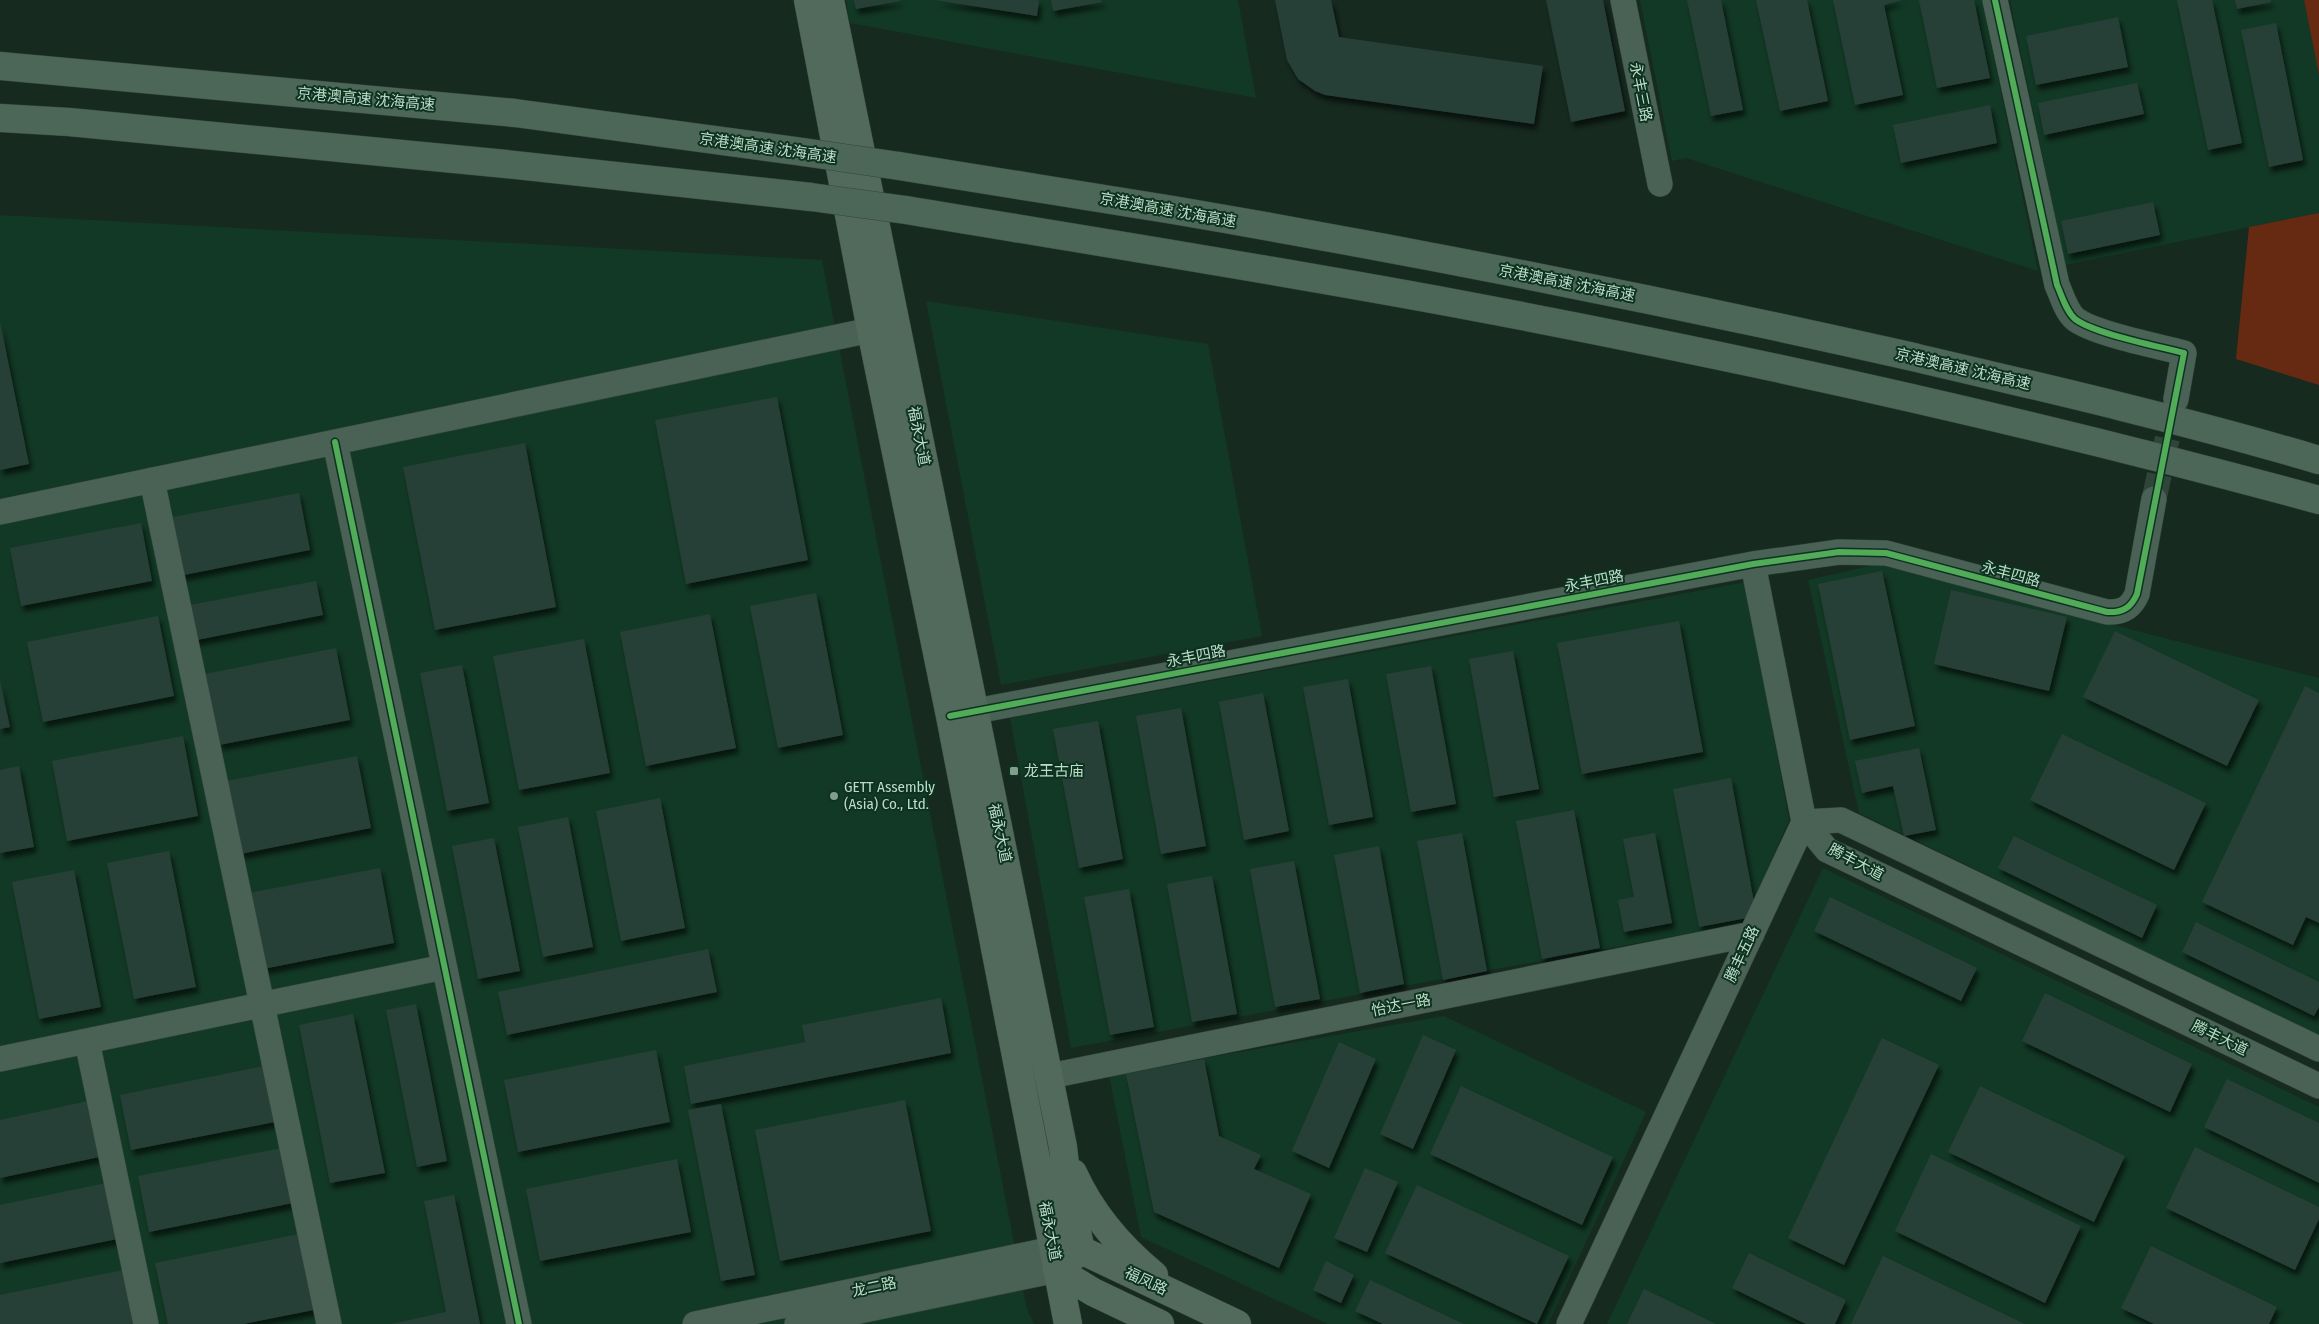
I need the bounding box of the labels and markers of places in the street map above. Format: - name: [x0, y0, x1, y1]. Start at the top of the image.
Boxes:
- place label: 龙王古庙: [1024, 762, 1084, 780]
- marker: 龙王古庙: [1008, 765, 1020, 777]
- place label: GETT Assembly (Asia) Co., Ltd.: [844, 778, 935, 813]
- marker: GETT Assembly (Asia) Co., Ltd.: [828, 790, 840, 802]

